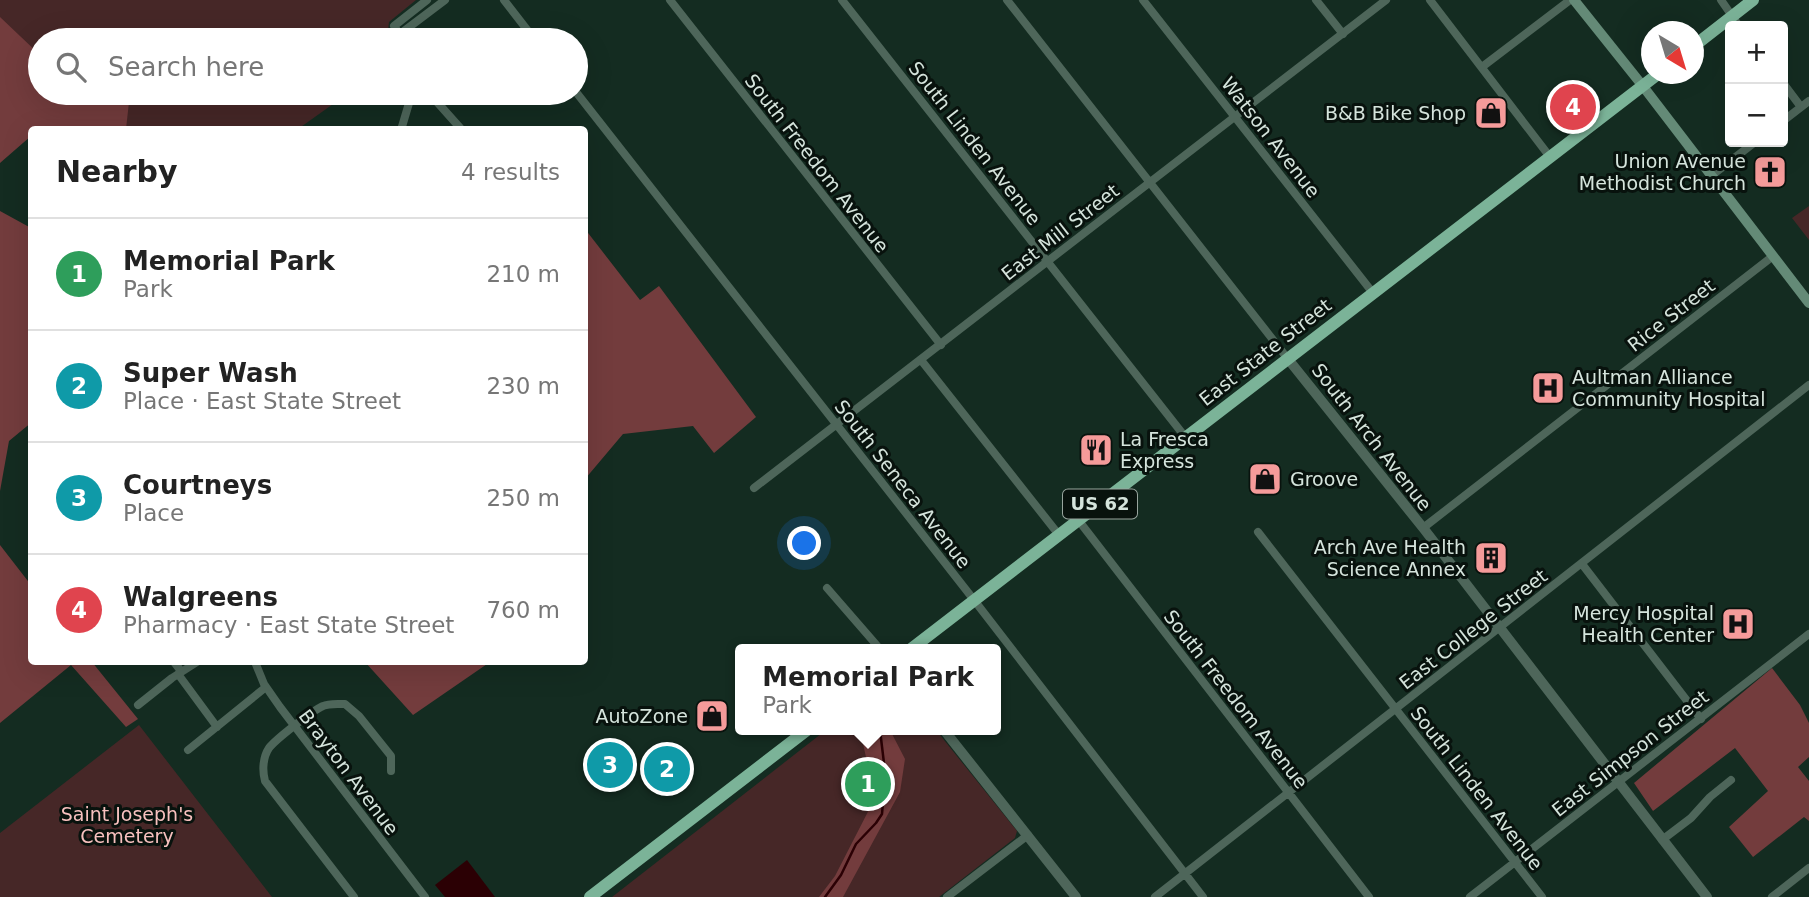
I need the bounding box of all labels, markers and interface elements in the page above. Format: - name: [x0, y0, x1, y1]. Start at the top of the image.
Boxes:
- north arrow: [1641, 21, 1704, 84]
- map controls: [1725, 21, 1788, 147]
- button: +: [1725, 21, 1788, 84]
- search box: [28, 28, 588, 105]
- icon: search: [52, 48, 90, 86]
- text: Search here: [108, 52, 264, 82]
- street label: South Linden Avenue: [904, 57, 1046, 229]
- street label: South Freedom Avenue: [740, 69, 894, 257]
- street label: Watson Avenue: [1217, 72, 1325, 202]
- pin: 4: [1550, 81, 1596, 133]
- button: −: [1725, 84, 1788, 147]
- shop icon: B&B Bike Shop: [1472, 94, 1510, 132]
- place label: B&B Bike Shop: [1325, 102, 1466, 124]
- place label: Union Avenue Methodist Church: [1579, 150, 1746, 194]
- church icon: Union Avenue Methodist Church: [1751, 153, 1789, 191]
- text: Nearby: [56, 154, 178, 189]
- text: 4 results: [461, 159, 560, 185]
- street label: East Mill Street: [997, 179, 1123, 285]
- text: Memorial Park: [123, 246, 335, 276]
- text: 1: [71, 261, 87, 287]
- text: 210 m: [486, 261, 560, 287]
- street label: Rice Street: [1623, 274, 1719, 356]
- text: Park: [123, 276, 173, 302]
- street label: East State Street: [1195, 294, 1335, 410]
- text: Super Wash: [123, 358, 298, 388]
- street label: South Arch Avenue: [1308, 359, 1436, 515]
- place label: Aultman Alliance Community Hospital: [1572, 366, 1766, 410]
- hospital icon: Aultman Alliance Community Hospital: [1529, 369, 1567, 407]
- text: 2: [71, 373, 87, 399]
- text: 230 m: [486, 373, 560, 399]
- text: Place · East State Street: [123, 388, 401, 414]
- street label: South Seneca Avenue: [830, 395, 976, 573]
- place label: La Fresca Express: [1120, 428, 1209, 472]
- restaurant icon: La Fresca Express: [1077, 431, 1115, 469]
- shop icon: Groove: [1246, 460, 1284, 498]
- place label: Groove: [1290, 468, 1358, 490]
- text: Courtneys: [123, 470, 272, 500]
- text: 3: [71, 485, 87, 511]
- text: 250 m: [486, 485, 560, 511]
- road number: US 62: [1063, 490, 1137, 518]
- text: Place: [123, 500, 184, 526]
- your location: [787, 526, 821, 560]
- place label: Arch Ave Health Science Annex: [1314, 536, 1466, 580]
- building icon: Arch Ave Health Science Annex: [1472, 539, 1510, 577]
- street label: East College Street: [1395, 564, 1551, 694]
- text: Walgreens: [123, 582, 278, 612]
- text: 4: [71, 597, 87, 623]
- text: 760 m: [486, 597, 560, 623]
- place label: Mercy Hospital Health Center: [1573, 602, 1714, 646]
- street label: South Freedom Avenue: [1159, 605, 1313, 793]
- hospital icon: Mercy Hospital Health Center: [1719, 605, 1757, 643]
- text: Pharmacy · East State Street: [123, 612, 454, 638]
- popup: [735, 644, 1001, 735]
- text: Memorial Park: [762, 662, 974, 692]
- street label: East Simpson Street: [1547, 685, 1713, 821]
- text: Park: [762, 692, 812, 718]
- shop icon: AutoZone: [693, 697, 731, 735]
- street label: South Linden Avenue: [1406, 702, 1548, 874]
- street label: Brayton Avenue: [295, 705, 403, 839]
- place label: AutoZone: [596, 705, 688, 727]
- pin: 3: [587, 739, 633, 791]
- pin: 2: [644, 743, 690, 795]
- pin: 1: [845, 758, 891, 810]
- park label: Saint Joseph's Cemetery: [61, 803, 193, 847]

